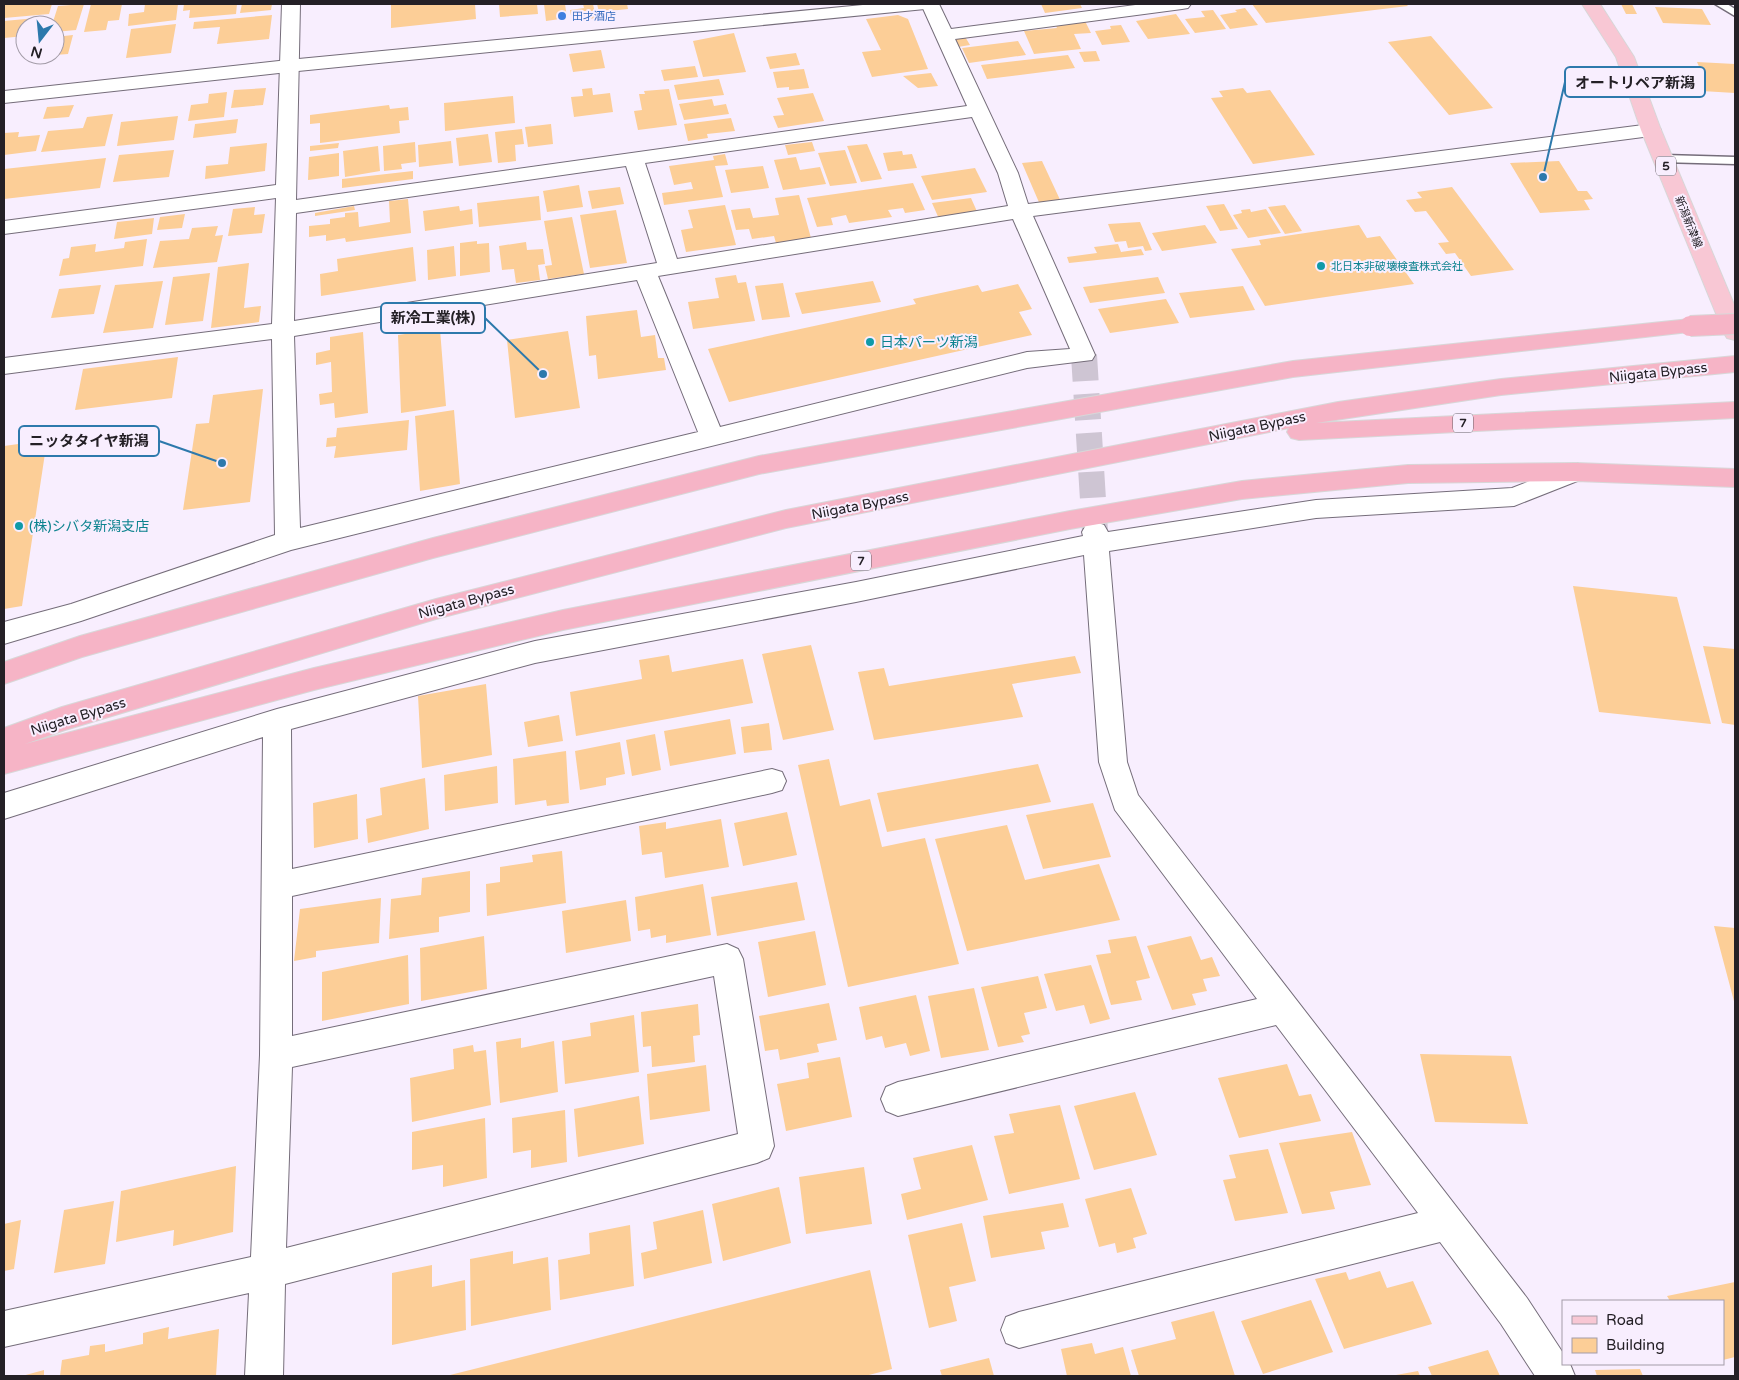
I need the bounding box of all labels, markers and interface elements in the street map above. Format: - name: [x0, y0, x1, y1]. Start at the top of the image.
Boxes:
- marker: 田才酒店: [556, 10, 568, 22]
- place label: 田才酒店: [572, 10, 616, 23]
- north arrow: [15, 15, 65, 65]
- text: N: [29, 42, 44, 62]
- callout: オートリペア新潟: [1565, 67, 1705, 97]
- text: オートリペア新潟: [1575, 74, 1695, 92]
- road number: 5: [1656, 157, 1676, 176]
- street label: 新潟新津線: [1672, 194, 1705, 250]
- marker: 北日本非破壊検査株式会社: [1315, 260, 1327, 272]
- place label: 北日本非破壊検査株式会社: [1331, 260, 1463, 273]
- callout: 新冷工業(株): [381, 303, 485, 333]
- text: 新冷工業(株): [391, 309, 475, 327]
- place label: 日本パーツ新潟: [880, 334, 978, 351]
- marker: 日本パーツ新潟: [864, 336, 876, 348]
- street label: Niigata Bypass: [1608, 359, 1708, 386]
- street label: Niigata Bypass: [1207, 408, 1307, 445]
- road number: 7: [1453, 413, 1473, 432]
- callout: ニッタタイヤ新潟: [19, 426, 159, 456]
- text: ニッタタイヤ新潟: [29, 432, 149, 450]
- street label: Niigata Bypass: [810, 488, 910, 523]
- place label: (株)シバタ新潟支店: [29, 518, 149, 535]
- marker: (株)シバタ新潟支店: [13, 520, 25, 532]
- road number: 7: [851, 552, 871, 570]
- street label: Niigata Bypass: [416, 580, 516, 622]
- street label: Niigata Bypass: [28, 694, 128, 739]
- legend: [1562, 1300, 1724, 1365]
- text: Road: [1606, 1311, 1644, 1329]
- text: Building: [1606, 1336, 1665, 1354]

